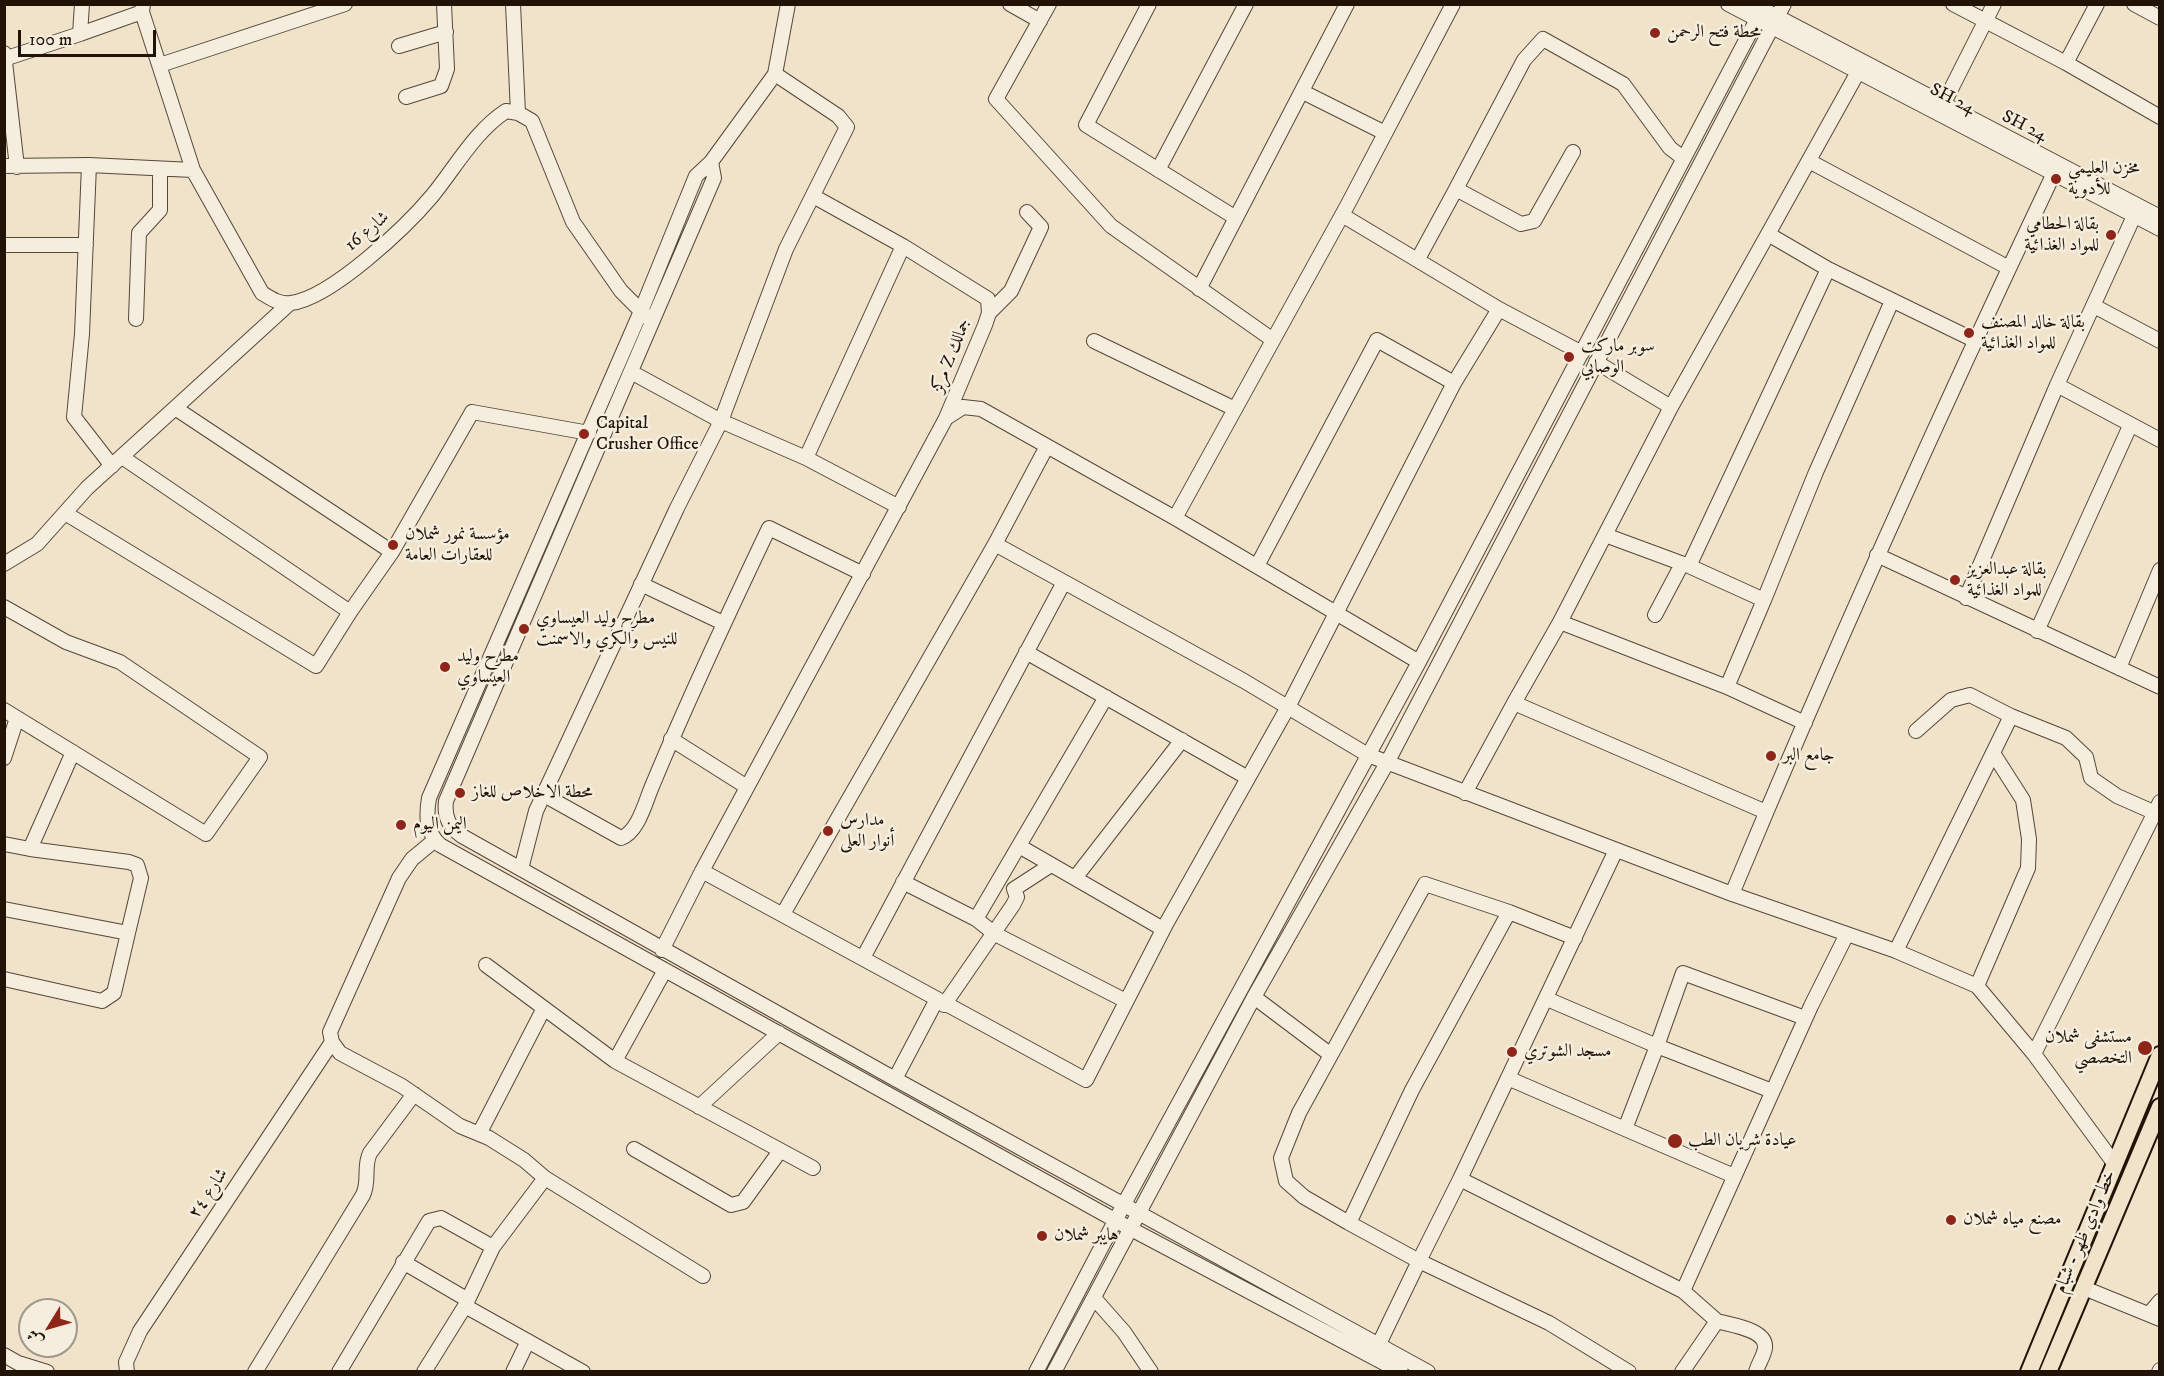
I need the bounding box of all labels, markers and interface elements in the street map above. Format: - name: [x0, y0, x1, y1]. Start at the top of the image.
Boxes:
- scale bar: [21, 18, 159, 56]
- place label: محطة فتح الرحمن: [1667, 22, 1761, 44]
- marker: محطة فتح الرحمن: [1648, 26, 1662, 40]
- text: 100 m: [29, 29, 72, 51]
- street label: SH 24: [1926, 80, 1978, 120]
- street label: SH 24: [1998, 107, 2050, 147]
- place label: مخزن العليمي للأدوية: [2068, 158, 2140, 201]
- marker: مخزن العليمي للأدوية: [2049, 172, 2063, 186]
- street label: شارع 16: [342, 207, 394, 257]
- place label: بقالة الحطامي للمواد الغذائية: [2024, 214, 2099, 256]
- marker: بقالة الحطامي للمواد الغذائية: [2104, 228, 2118, 242]
- place label: بقالة خالد المصنف للمواد الغذائية: [1981, 312, 2085, 354]
- street label: مركز Z جمالك: [927, 316, 977, 396]
- marker: بقالة خالد المصنف للمواد الغذائية: [1962, 326, 1976, 340]
- place label: سوبر ماركت الوصابي: [1581, 336, 1655, 378]
- marker: سوبر ماركت الوصابي: [1562, 350, 1576, 364]
- place label: Capital Crusher Office: [596, 413, 699, 456]
- marker: Capital Crusher Office: [577, 427, 591, 441]
- place label: مؤسسة نمور شملان للعقارات العامة: [405, 524, 510, 566]
- marker: مؤسسة نمور شملان للعقارات العامة: [386, 538, 400, 552]
- place label: بقالة عبدالعزيز للمواد الغذائية: [1967, 559, 2046, 602]
- marker: بقالة عبدالعزيز للمواد الغذائية: [1948, 573, 1962, 587]
- place label: مطرح وليد العيساوي للنيس والكري والاسمنت: [536, 608, 677, 650]
- marker: مطرح وليد العيساوي للنيس والكري والاسمنت: [517, 622, 531, 636]
- place label: مطرح وليد العيساوي: [457, 646, 519, 688]
- marker: مطرح وليد العيساوي: [438, 660, 452, 674]
- place label: جامع البر: [1783, 745, 1835, 767]
- marker: جامع البر: [1764, 749, 1778, 763]
- place label: محطة الاخلاص للغاز: [472, 782, 593, 804]
- marker: محطة الاخلاص للغاز: [453, 786, 467, 800]
- place label: مدارس أنوار العلى: [840, 810, 894, 852]
- place label: اليمن اليوم: [413, 814, 467, 836]
- marker: اليمن اليوم: [394, 818, 408, 832]
- marker: مدارس أنوار العلى: [821, 824, 835, 838]
- place label: مستشفى شملان التخصصي: [2045, 1027, 2132, 1070]
- marker: مستشفى شملان التخصصي: [2136, 1039, 2154, 1057]
- place label: مسجد الشوتري: [1524, 1041, 1611, 1063]
- marker: مسجد الشوتري: [1505, 1045, 1519, 1059]
- place label: عيادة شريان الطب: [1688, 1130, 1797, 1152]
- marker: عيادة شريان الطب: [1666, 1132, 1684, 1150]
- street label: شارع ٢٤: [184, 1165, 234, 1223]
- street label: خط وادي ظهر - شبام: [2050, 1167, 2122, 1297]
- place label: مصنع مياه شملان: [1963, 1209, 2061, 1231]
- marker: مصنع مياه شملان: [1944, 1213, 1958, 1227]
- place label: هايبر شملان: [1054, 1225, 1119, 1247]
- marker: هايبر شملان: [1035, 1229, 1049, 1243]
- north arrow: [18, 1298, 78, 1358]
- text: ش: [22, 1325, 48, 1350]

